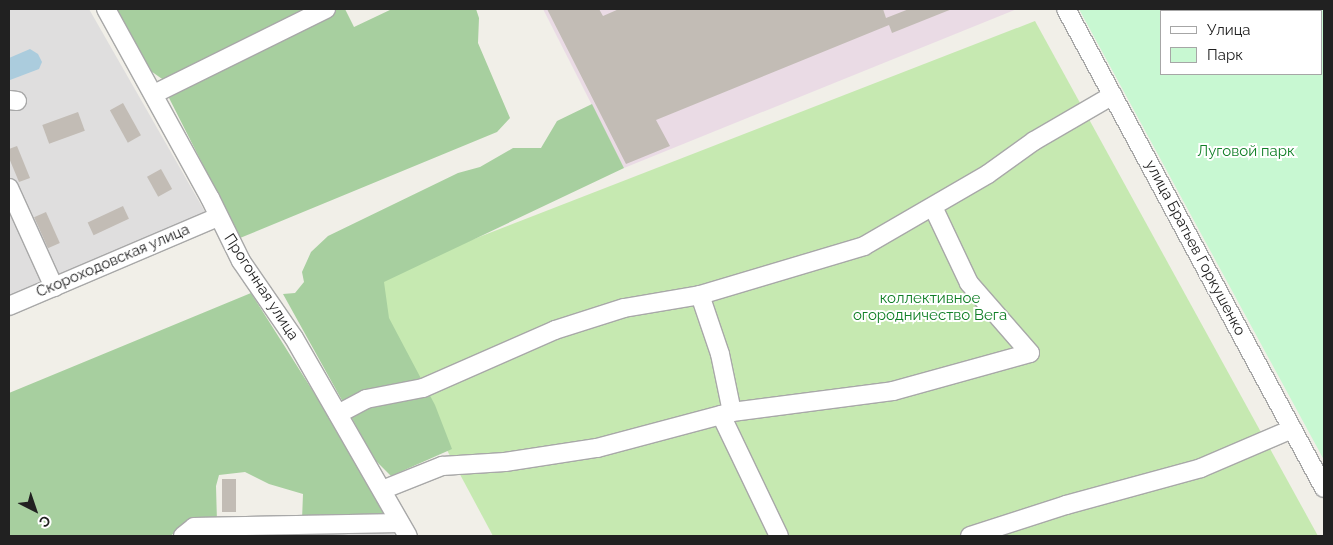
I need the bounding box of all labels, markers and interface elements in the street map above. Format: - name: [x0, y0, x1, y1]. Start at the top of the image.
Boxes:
- legend: [1160, 10, 1323, 75]
- text: Улица: [1207, 21, 1251, 39]
- text: Парк: [1207, 46, 1243, 64]
- park label: Луговой парк: [1197, 143, 1295, 161]
- street label: улица Братьев Горкушенко: [1141, 157, 1249, 339]
- street label: Скороходовская улица: [33, 220, 193, 302]
- street label: Прогонная улица: [220, 230, 302, 344]
- park label: коллективное огородничество Вега: [853, 289, 1007, 324]
- north arrow: [10, 485, 60, 535]
- text: С: [36, 512, 54, 531]

